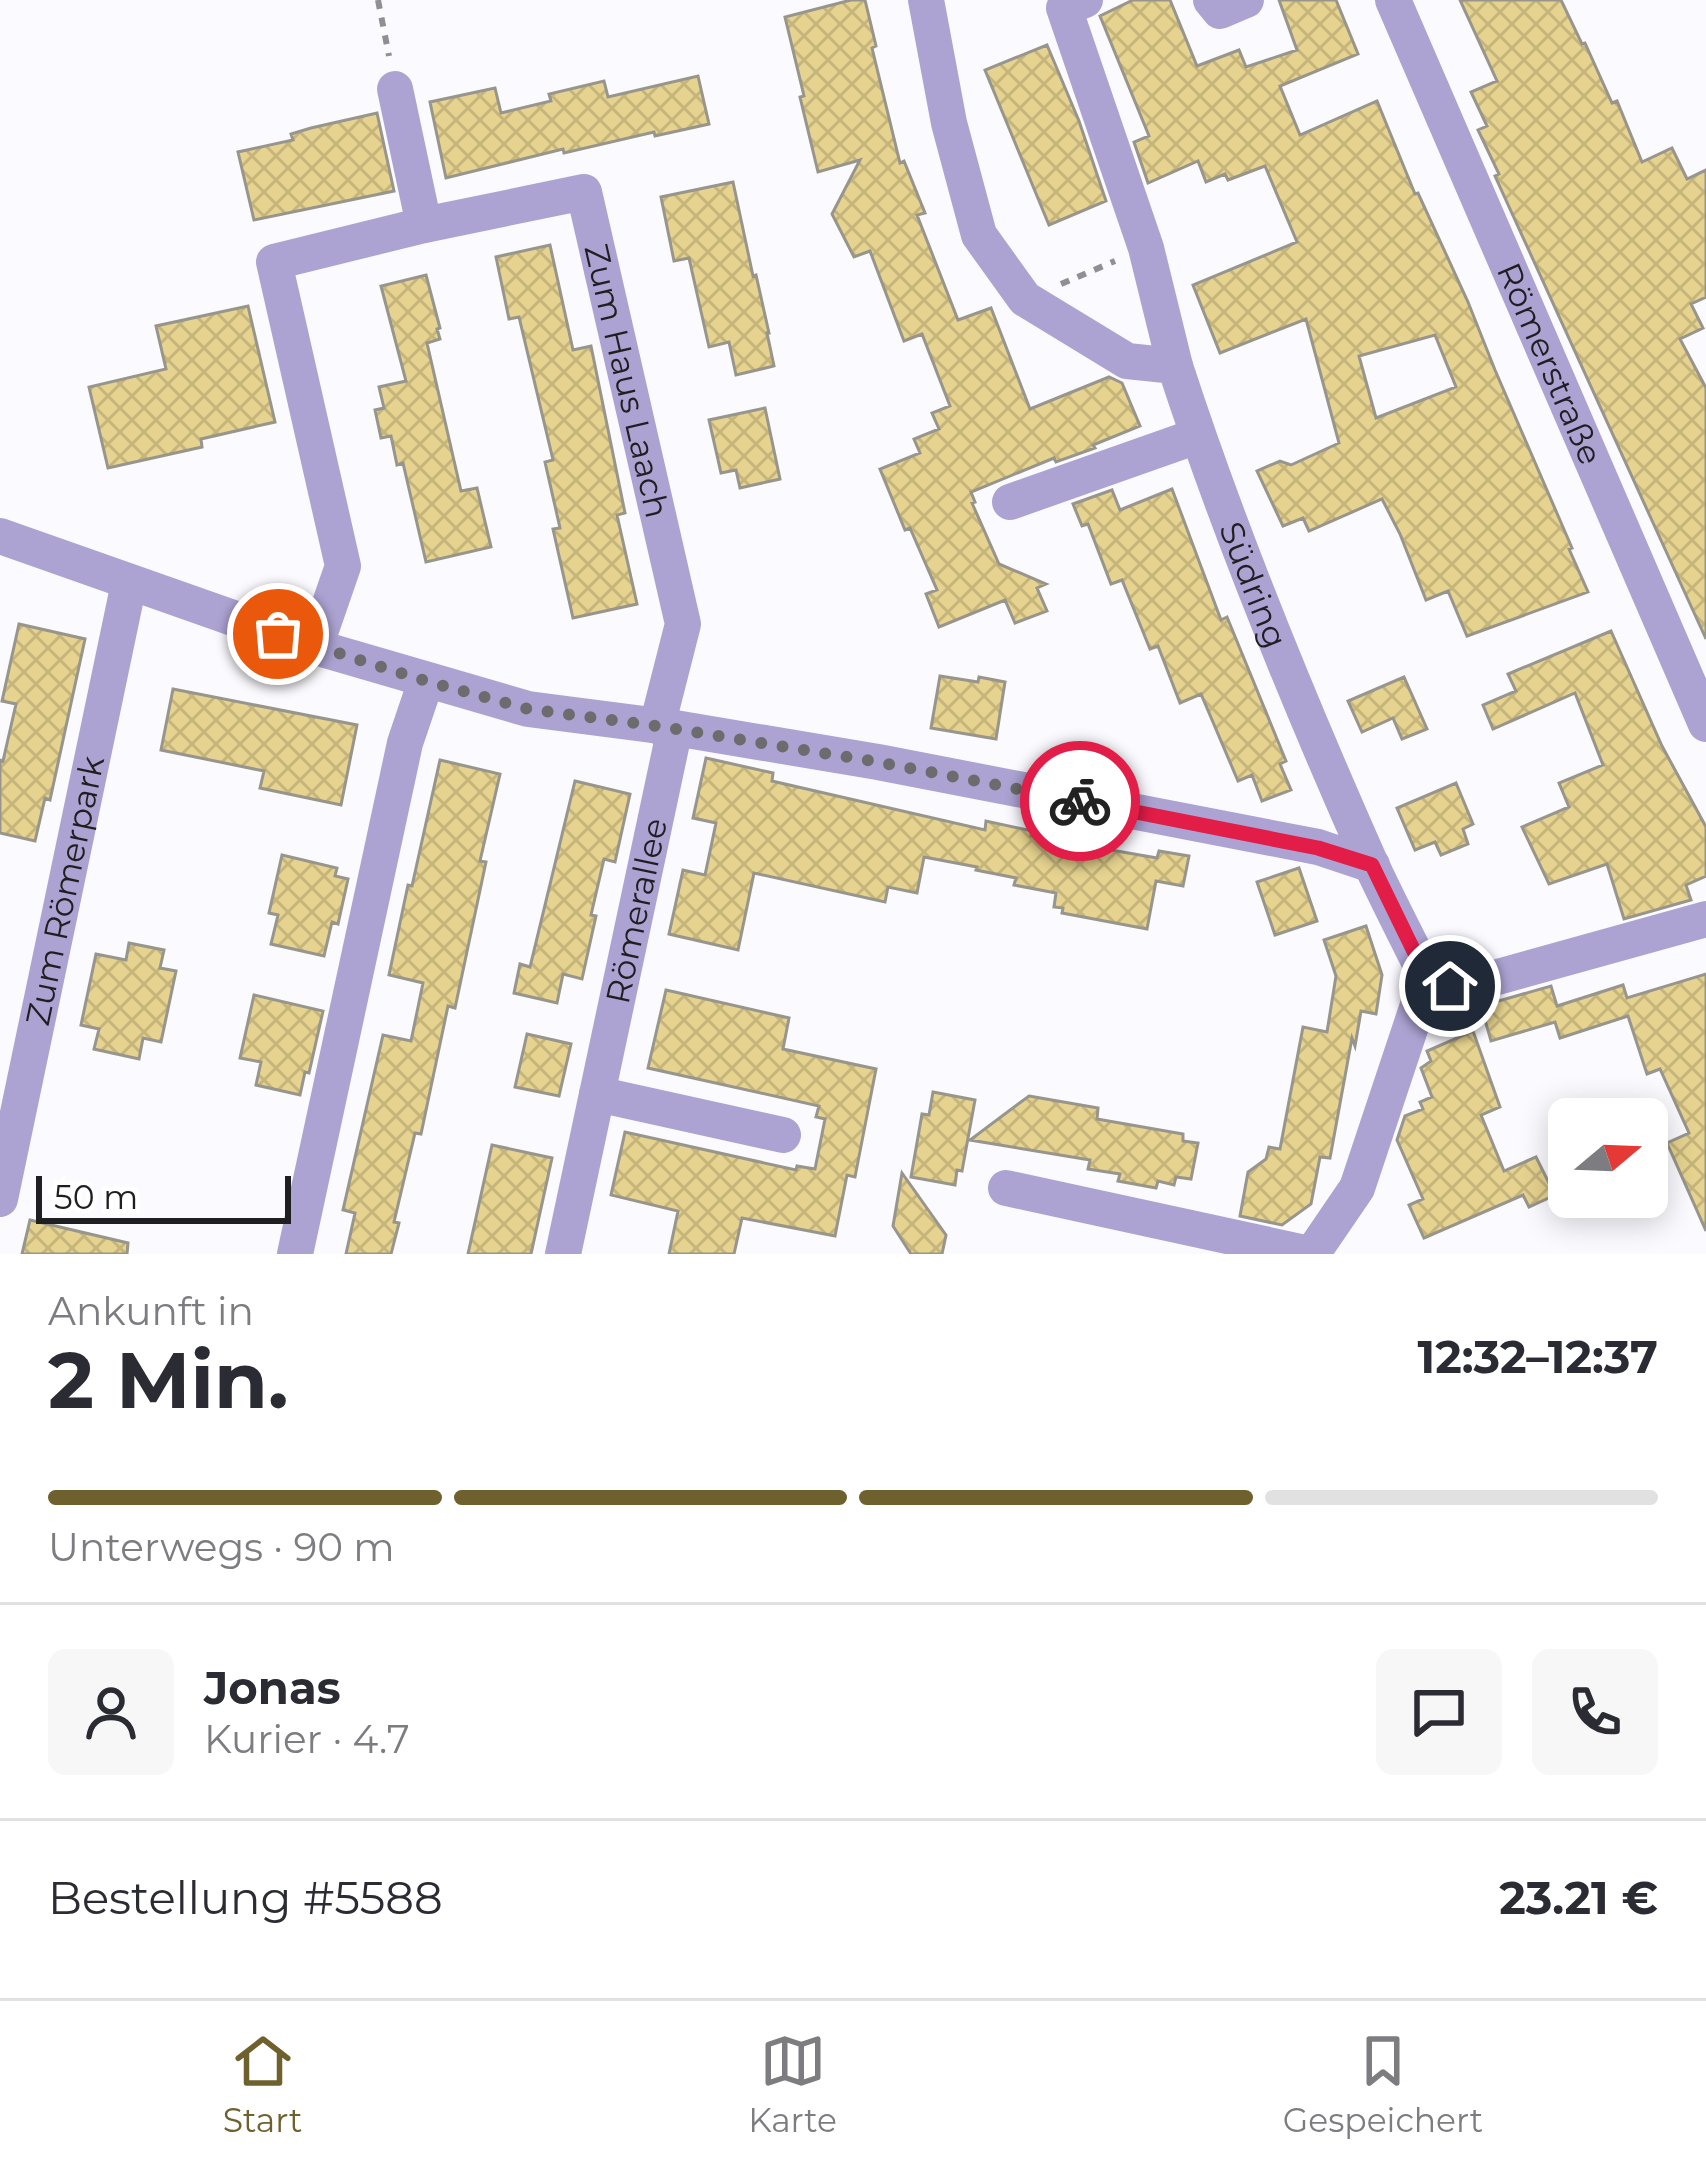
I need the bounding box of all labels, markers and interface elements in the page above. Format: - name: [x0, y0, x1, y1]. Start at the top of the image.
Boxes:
- street label: Zum Haus Laach: [577, 240, 678, 521]
- street label: Römerstraße: [1489, 257, 1611, 470]
- street label: Südring: [1211, 516, 1296, 653]
- pin: [227, 583, 329, 685]
- icon: bag: [245, 601, 311, 667]
- courier: [1020, 741, 1140, 861]
- street label: Zum Römerpark: [17, 752, 112, 1029]
- icon: bike: [1047, 768, 1113, 834]
- street label: Römerallee: [597, 814, 675, 1007]
- pin: [1399, 935, 1501, 1037]
- icon: home: [1417, 953, 1483, 1019]
- north arrow: [1548, 1098, 1668, 1218]
- map controls: [1548, 1098, 1668, 1218]
- scale bar: [36, 1170, 291, 1223]
- text: 50 m: [54, 1177, 138, 1217]
- text: Ankunft in: [48, 1287, 254, 1335]
- text: 12:32–12:37: [1418, 1329, 1658, 1384]
- text: 2 Min.: [48, 1332, 288, 1428]
- text: Unterwegs · 90 m: [48, 1523, 395, 1571]
- button: person: [48, 1649, 174, 1775]
- button: chat: [1376, 1649, 1502, 1775]
- button: phone: [1532, 1649, 1658, 1775]
- text: Jonas: [204, 1660, 341, 1715]
- text: Kurier · 4.7: [204, 1715, 410, 1763]
- text: Bestellung #5588: [48, 1870, 443, 1925]
- text: 23.21 €: [1499, 1870, 1658, 1925]
- tab: Start: [223, 2028, 302, 2140]
- tab: Karte: [748, 2028, 837, 2140]
- tab: Gespeichert: [1283, 2028, 1483, 2140]

